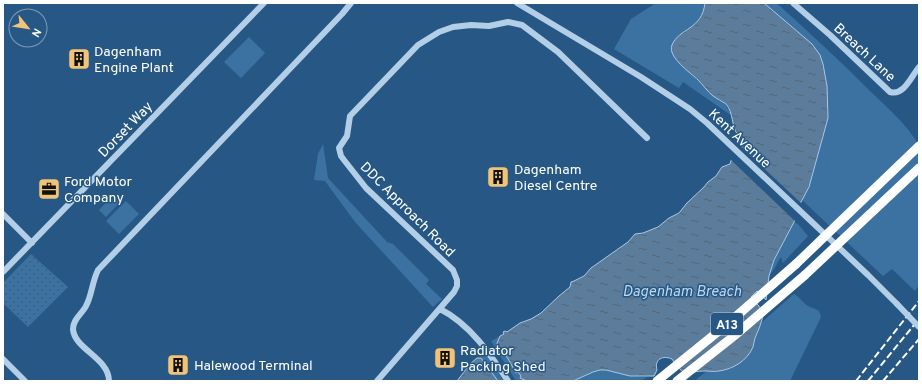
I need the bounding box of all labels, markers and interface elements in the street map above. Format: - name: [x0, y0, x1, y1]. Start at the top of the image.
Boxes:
- north arrow: [8, 8, 48, 48]
- street label: Breach Lane: [829, 20, 898, 86]
- text: N: [28, 26, 44, 39]
- place label: Dagenham Engine Plant: [94, 44, 174, 77]
- building icon: Dagenham Engine Plant: [66, 46, 92, 72]
- street label: Dorset Way: [95, 99, 157, 161]
- street label: Kent Avenue: [704, 106, 774, 172]
- street label: DDC Approach Road: [356, 159, 458, 261]
- place label: Dagenham Diesel Centre: [514, 162, 597, 195]
- building icon: Dagenham Diesel Centre: [485, 164, 511, 190]
- place label: Ford Motor Company: [64, 174, 133, 207]
- office icon: Ford Motor Company: [36, 176, 62, 202]
- water label: Dagenham Breach: [623, 283, 741, 302]
- road number: A13: [711, 313, 743, 335]
- place label: Radiator Packing Shed: [460, 343, 546, 376]
- building icon: Radiator Packing Shed: [432, 345, 458, 371]
- building icon: Halewood Terminal: [165, 352, 191, 378]
- place label: Halewood Terminal: [194, 358, 313, 375]

